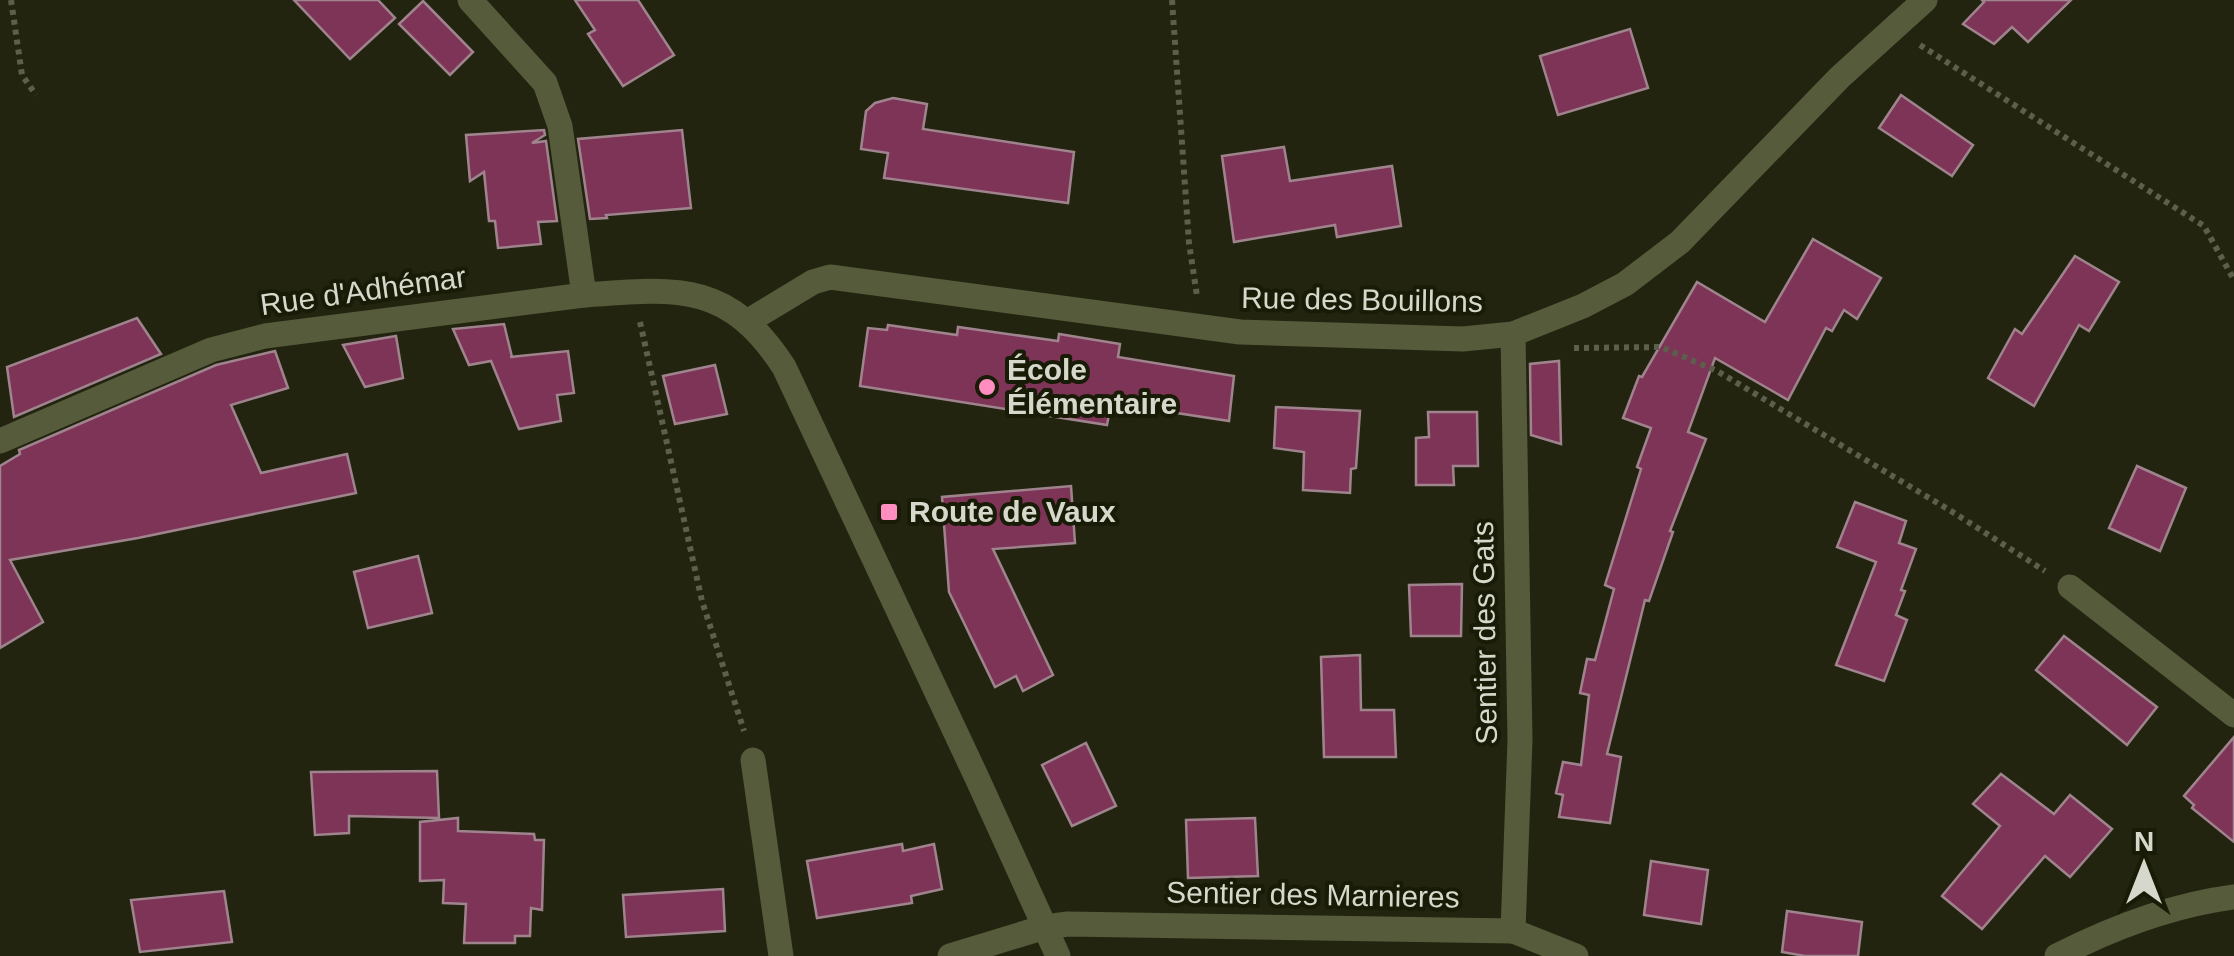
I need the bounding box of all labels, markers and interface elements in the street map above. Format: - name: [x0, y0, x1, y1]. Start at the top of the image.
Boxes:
- street label: Rue d'Adhémar: [258, 260, 468, 321]
- street label: Rue des Bouillons: [1241, 281, 1483, 318]
- place label: École Élémentaire: [1007, 353, 1177, 420]
- marker: École Élémentaire: [976, 376, 998, 398]
- place label: Route de Vaux: [909, 495, 1116, 528]
- marker: Route de Vaux: [878, 501, 900, 523]
- street label: Sentier des Gats: [1466, 521, 1503, 745]
- north arrow: [2094, 816, 2194, 916]
- text: N: [2134, 826, 2154, 857]
- street label: Sentier des Marnieres: [1166, 875, 1460, 914]

